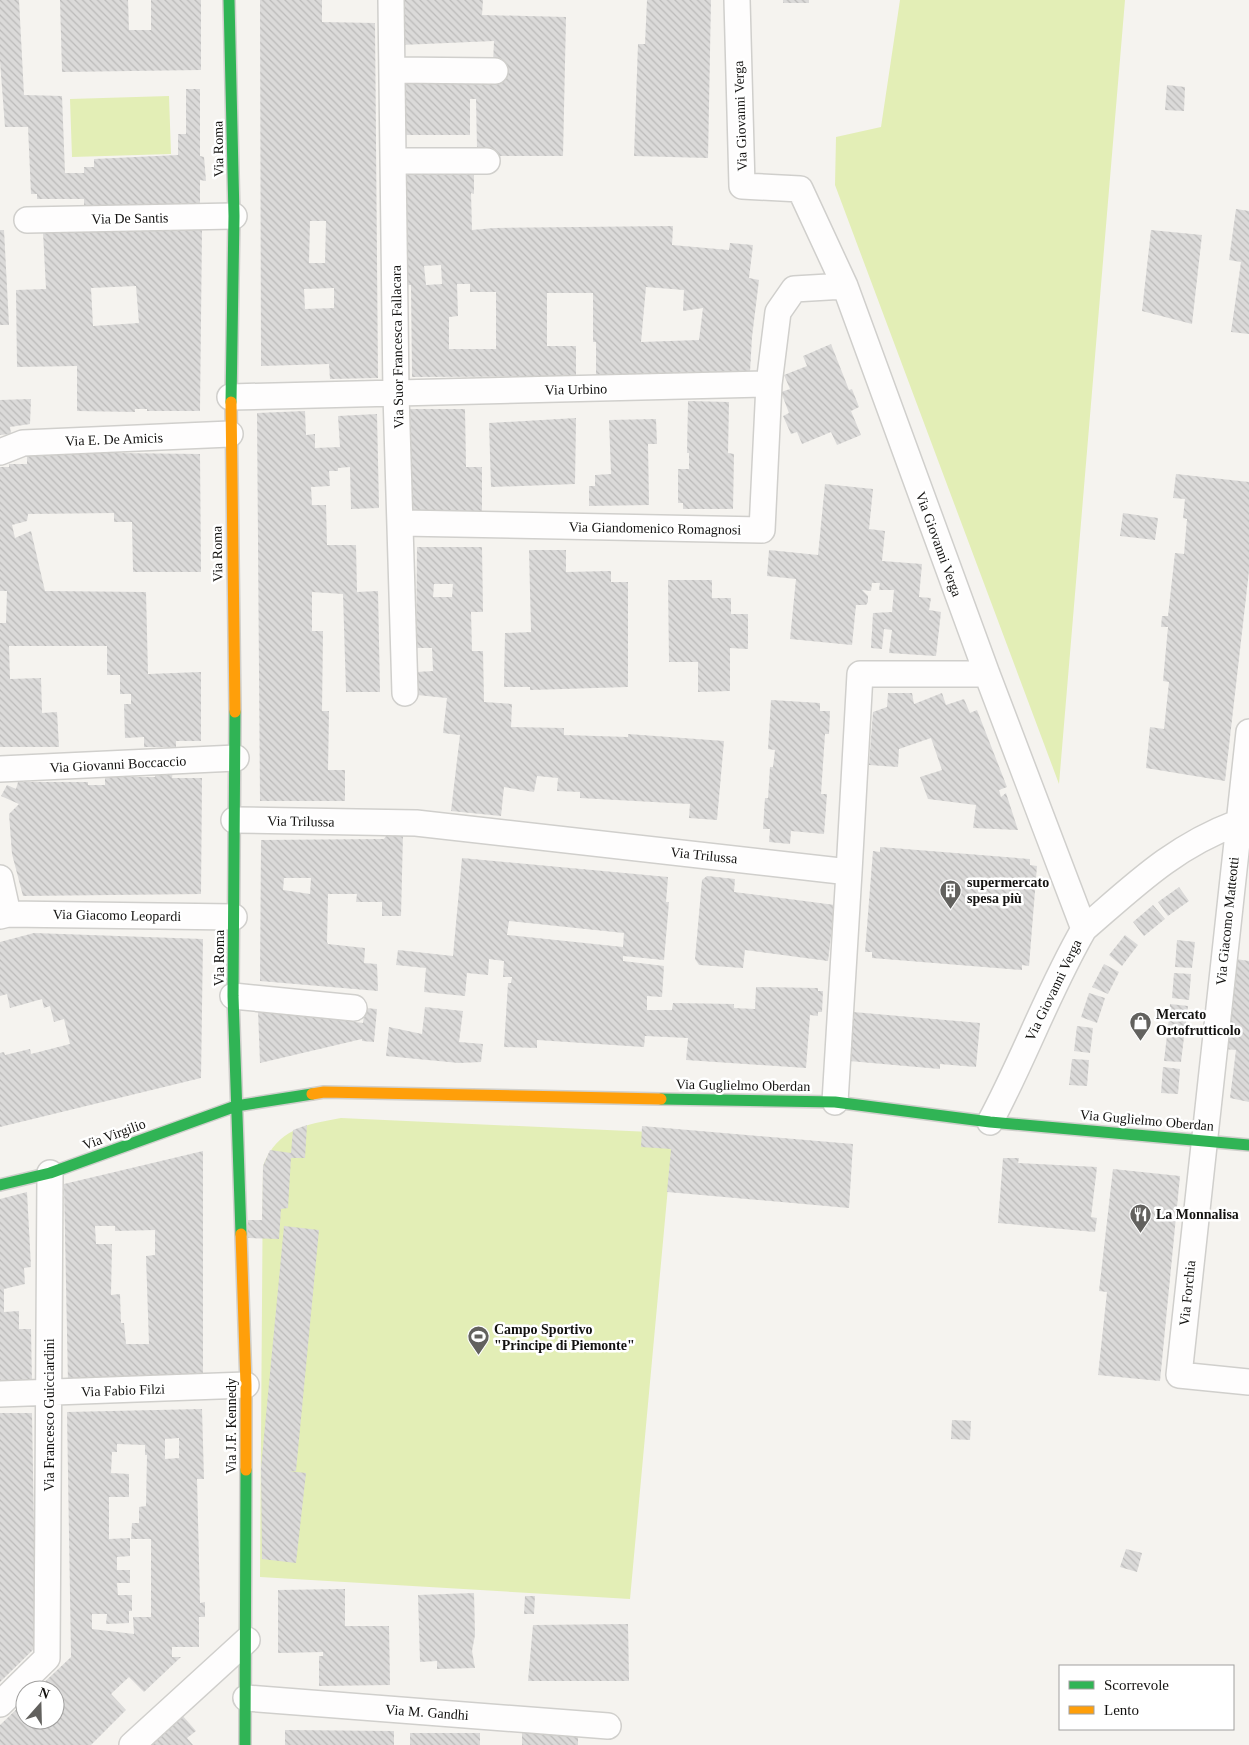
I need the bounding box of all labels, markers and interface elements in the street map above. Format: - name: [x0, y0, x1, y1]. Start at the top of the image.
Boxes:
- street label: Via Giovanni Verga: [731, 60, 750, 172]
- street label: Via Roma: [210, 120, 226, 177]
- street label: Via De Santis: [91, 210, 169, 227]
- street label: Via Suor Francesca Fallacara: [389, 264, 406, 429]
- street label: Via Urbino: [545, 381, 607, 398]
- street label: Via E. De Amicis: [65, 430, 163, 449]
- street label: Via Giovanni Verga: [913, 490, 965, 599]
- street label: Via Giandomenico Romagnosi: [569, 519, 742, 538]
- street label: Via Roma: [209, 525, 225, 582]
- street label: Via Giovanni Boccaccio: [49, 753, 187, 776]
- street label: Via Trilussa: [267, 813, 336, 830]
- street label: Via Trilussa: [670, 845, 739, 867]
- street label: Via Giacomo Matteotti: [1213, 856, 1242, 986]
- place label: supermercato spesa più: [967, 875, 1049, 906]
- building icon: supermercato spesa più: [939, 878, 963, 909]
- street label: Via Giacomo Leopardi: [53, 907, 181, 924]
- street label: Via Roma: [212, 929, 227, 986]
- street label: Via Giovanni Verga: [1022, 937, 1085, 1043]
- place label: Mercato Ortofrutticolo: [1156, 1007, 1241, 1038]
- shop icon: Mercato Ortofrutticolo: [1128, 1010, 1152, 1041]
- street label: Via Guglielmo Oberdan: [676, 1077, 810, 1094]
- street label: Via Guglielmo Oberdan: [1079, 1107, 1215, 1134]
- street label: Via Virgilio: [81, 1116, 148, 1153]
- restaurant icon: La Monnalisa: [1128, 1202, 1152, 1233]
- place label: La Monnalisa: [1156, 1207, 1239, 1222]
- street label: Via Forchia: [1177, 1259, 1198, 1326]
- place label: Campo Sportivo "Principe di Piemonte": [494, 1322, 635, 1353]
- sports icon: Campo Sportivo "Principe di Piemonte": [466, 1325, 490, 1356]
- street label: Via Francesco Guicciardini: [42, 1338, 57, 1492]
- street label: Via J.F. Kennedy: [224, 1378, 239, 1474]
- street label: Via Fabio Filzi: [81, 1382, 165, 1399]
- legend: [1059, 1665, 1234, 1730]
- text: Scorrevole: [1104, 1677, 1169, 1693]
- north arrow: [15, 1680, 65, 1730]
- text: N: [37, 1684, 52, 1702]
- street label: Via M. Gandhi: [385, 1702, 469, 1723]
- text: Lento: [1104, 1702, 1139, 1718]

